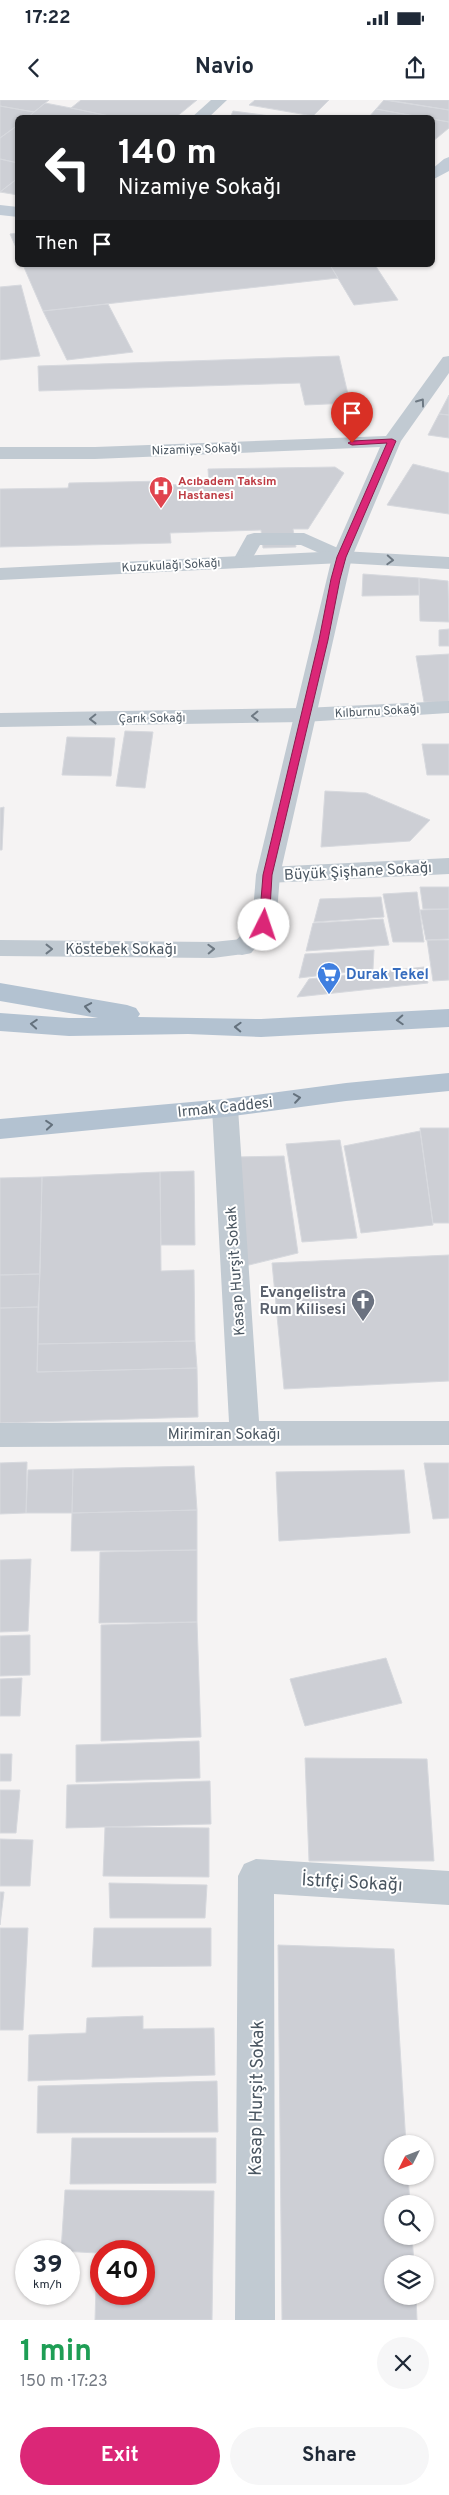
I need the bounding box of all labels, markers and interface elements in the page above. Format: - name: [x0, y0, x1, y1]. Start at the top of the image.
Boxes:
- text: 17:22: [25, 6, 71, 30]
- icon: back: [20, 54, 48, 82]
- text: Navio: [195, 54, 254, 81]
- icon: share: [401, 54, 429, 82]
- text: 140 m: [118, 132, 217, 176]
- icon: left: [35, 135, 100, 200]
- text: Nizamiye Sokağı: [118, 175, 281, 202]
- icon: arrive: [88, 230, 116, 258]
- text: Then: [35, 232, 78, 256]
- pin: [331, 392, 373, 443]
- one-way arrow: [414, 398, 424, 407]
- icon: arrive: [338, 399, 366, 427]
- street label: Nizamiye Sokağı: [151, 440, 241, 460]
- place label: Acıbadem Taksim Hastanesi: [178, 474, 277, 504]
- hospital icon: Acıbadem Taksim Hastanesi: [148, 475, 174, 509]
- one-way arrow: [387, 554, 395, 565]
- street label: Kuzukulağı Sokağı: [121, 555, 221, 577]
- street label: Kılburnu Sokağı: [334, 702, 420, 722]
- street label: Çarık Sokağı: [118, 710, 186, 728]
- one-way arrow: [251, 710, 259, 721]
- one-way arrow: [89, 713, 97, 724]
- street label: Büyük Şişhane Sokağı: [284, 859, 432, 886]
- position arrow: [237, 898, 289, 950]
- street label: Köstebek Sokağı: [65, 941, 177, 960]
- one-way arrow: [45, 944, 53, 954]
- one-way arrow: [207, 944, 215, 955]
- supermarket icon: Durak Tekel: [316, 961, 342, 995]
- place label: Durak Tekel: [346, 966, 429, 985]
- one-way arrow: [84, 1003, 93, 1013]
- one-way arrow: [396, 1015, 404, 1026]
- one-way arrow: [30, 1019, 38, 1030]
- one-way arrow: [234, 1022, 242, 1032]
- street label: Irmak Caddesi: [177, 1094, 274, 1123]
- one-way arrow: [293, 1094, 301, 1104]
- one-way arrow: [45, 1119, 53, 1130]
- street label: Kasap Hurşit Sokak: [222, 1205, 251, 1336]
- place label: Evangelistra Rum Kilisesi: [260, 1284, 346, 1320]
- church icon: Evangelistra Rum Kilisesi: [350, 1288, 376, 1322]
- street label: Mirimiran Sokağı: [168, 1426, 280, 1445]
- street label: İstıfçi Sokağı: [301, 1867, 403, 1898]
- street label: Kasap Hurşit Sokak: [245, 2020, 270, 2176]
- north arrow: [384, 2135, 434, 2185]
- map controls: [384, 2135, 434, 2305]
- button: search: [384, 2195, 434, 2245]
- speed limit sign: 40: [90, 2240, 155, 2305]
- text: 39: [32, 2250, 63, 2282]
- button: layers: [384, 2255, 434, 2305]
- text: km/h: [33, 2277, 62, 2293]
- text: 1 min: [20, 2334, 92, 2371]
- button: close: [377, 2337, 429, 2389]
- text: 150 m · 17:23: [20, 2372, 108, 2392]
- button: Exit: [20, 2427, 220, 2485]
- button: Share: [230, 2427, 429, 2485]

